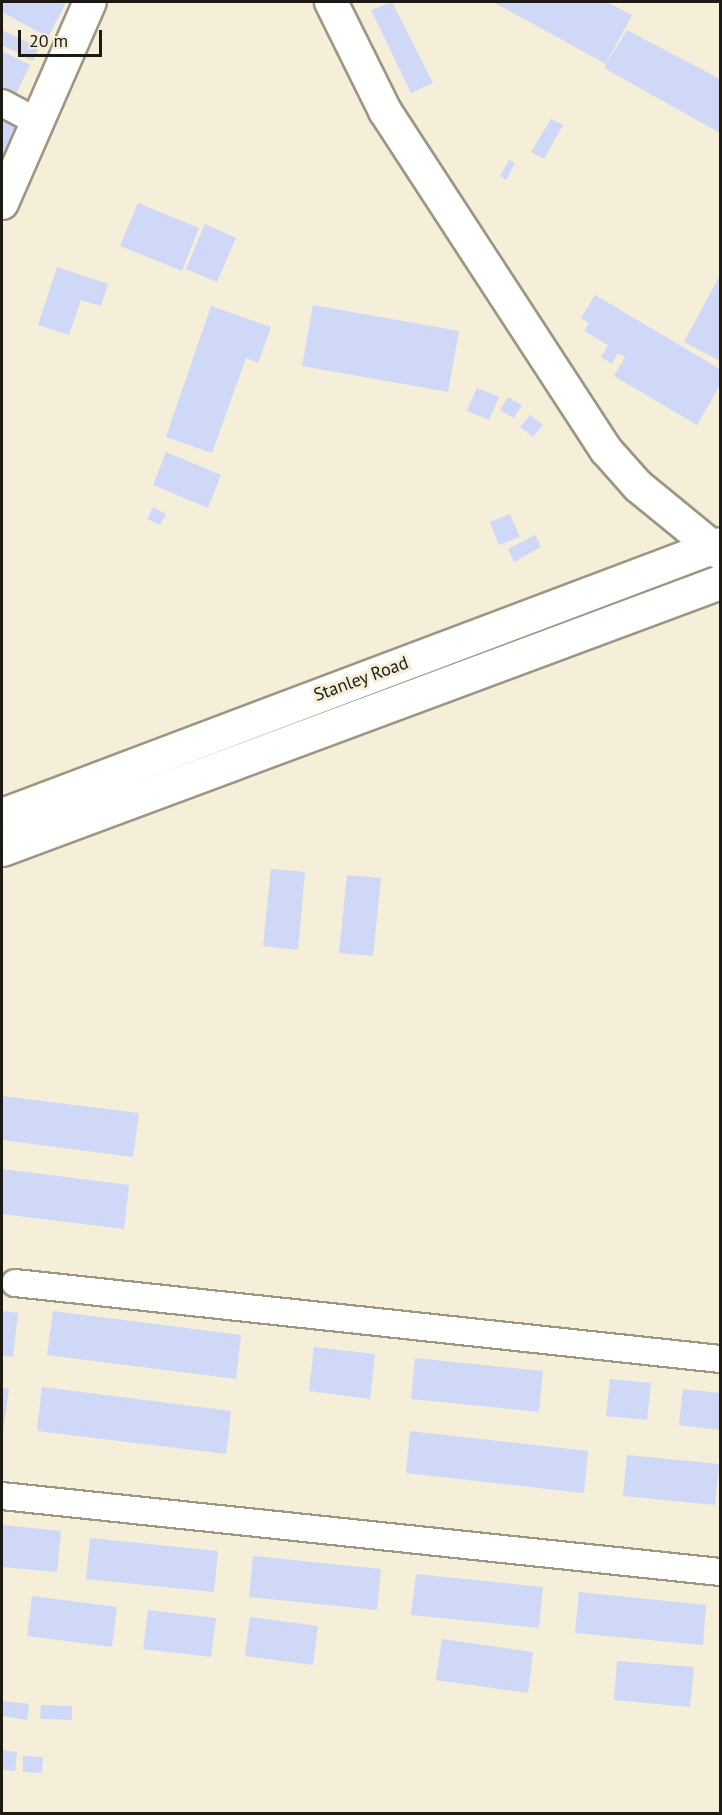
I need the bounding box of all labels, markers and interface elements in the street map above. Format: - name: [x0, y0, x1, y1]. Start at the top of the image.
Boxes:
- scale bar: [21, 18, 105, 56]
- text: 20 m: [29, 29, 68, 52]
- street label: Stanley Road: [310, 652, 412, 706]

